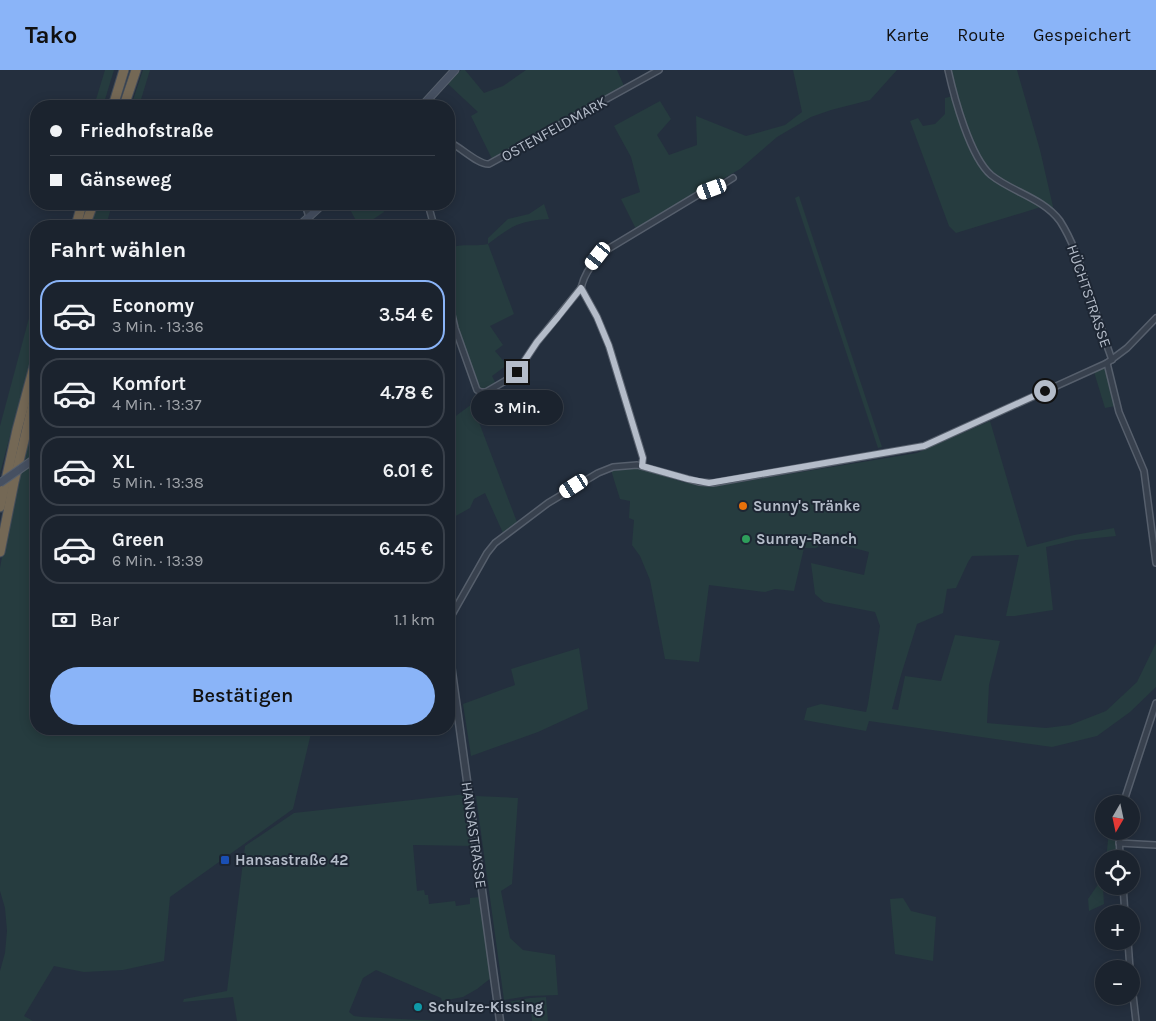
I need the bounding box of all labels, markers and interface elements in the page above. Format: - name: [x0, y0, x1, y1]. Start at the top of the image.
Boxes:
- text: Tako: [25, 21, 77, 49]
- text: Karte: [886, 24, 929, 46]
- text: Route: [957, 24, 1005, 46]
- text: Gespeichert: [1033, 24, 1131, 46]
- street label: OSTENFELDMARK: [498, 93, 610, 165]
- text: Friedhofstraße: [80, 120, 214, 142]
- text: Gänseweg: [80, 169, 171, 191]
- car: [695, 177, 728, 201]
- text: Fahrt wählen: [50, 237, 186, 263]
- car: [582, 240, 613, 272]
- street label: HÜCHTSTRASSE: [1063, 242, 1115, 350]
- icon: car: [52, 293, 97, 338]
- text: Economy: [112, 295, 194, 317]
- text: 3.54 €: [379, 304, 433, 326]
- text: 3 Min. · 13:36: [112, 317, 204, 336]
- route end: [506, 361, 528, 383]
- icon: car: [52, 371, 97, 416]
- text: Komfort: [112, 373, 186, 395]
- route start: [1034, 380, 1056, 402]
- text: 4.78 €: [380, 382, 433, 404]
- callout: 3 Min.: [471, 390, 563, 424]
- text: 4 Min. · 13:37: [112, 395, 201, 414]
- text: 3 Min.: [494, 398, 540, 417]
- icon: car: [52, 449, 97, 494]
- text: XL: [112, 451, 134, 473]
- text: 6.01 €: [383, 460, 433, 482]
- car: [557, 472, 590, 500]
- text: 5 Min. · 13:38: [112, 473, 204, 492]
- place label: Sunny's Tränke: [753, 497, 860, 515]
- marker: Sunny's Tränke: [737, 500, 749, 512]
- icon: car: [52, 527, 97, 572]
- text: Green: [112, 529, 164, 551]
- place label: Sunray-Ranch: [756, 530, 857, 548]
- marker: Sunray-Ranch: [740, 533, 752, 545]
- text: 6.45 €: [379, 538, 433, 560]
- text: 6 Min. · 13:39: [112, 551, 203, 570]
- icon: cash: [50, 606, 78, 634]
- text: Bar: [90, 609, 119, 631]
- text: 1.1 km: [394, 610, 435, 629]
- button: Bestätigen: [50, 667, 435, 725]
- street label: HANSASTRASSE: [458, 780, 490, 890]
- north arrow: [1095, 795, 1140, 840]
- map controls: [1095, 795, 1140, 1005]
- button: locate: [1095, 850, 1140, 895]
- place label: Hansastraße 42: [235, 851, 348, 869]
- marker: Hansastraße 42: [219, 854, 231, 866]
- button: +: [1095, 905, 1140, 950]
- button: −: [1095, 960, 1140, 1005]
- place label: Schulze-Kissing: [428, 998, 544, 1016]
- marker: Schulze-Kissing: [412, 1001, 424, 1013]

